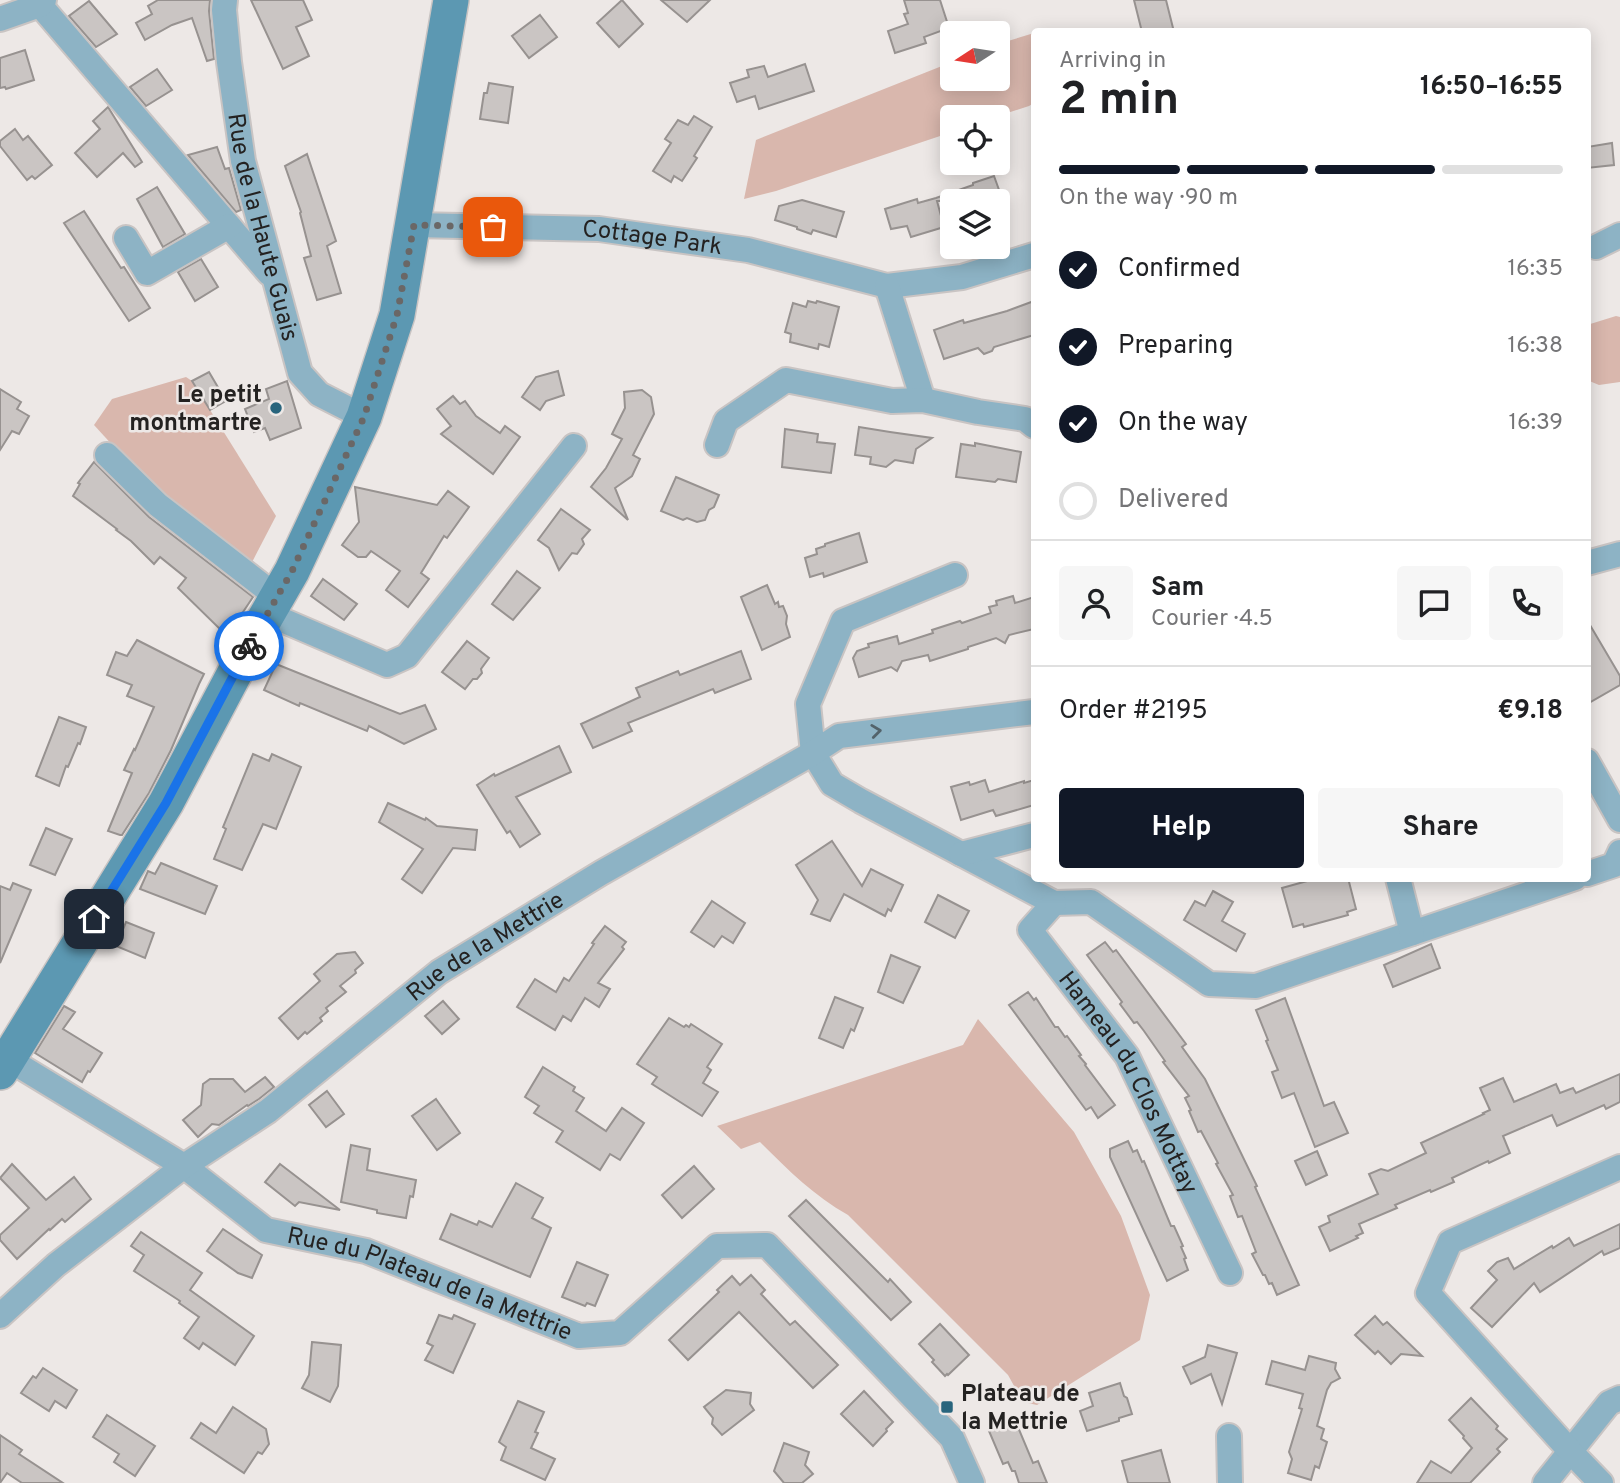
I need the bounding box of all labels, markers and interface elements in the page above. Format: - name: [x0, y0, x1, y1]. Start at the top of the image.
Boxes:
- north arrow: [940, 21, 1010, 91]
- map controls: [940, 21, 1010, 259]
- text: Arriving in: [1059, 47, 1166, 76]
- text: 16:50–16:55: [1420, 71, 1563, 104]
- text: 2 min: [1059, 72, 1179, 131]
- button: locate: [940, 105, 1010, 175]
- street label: Rue de la Haute Guais: [219, 111, 304, 345]
- text: On the way · 90 m: [1059, 184, 1238, 213]
- button: layers: [940, 189, 1010, 259]
- pin: [463, 197, 523, 257]
- icon: bag: [474, 208, 512, 246]
- street label: Cottage Park: [582, 216, 724, 263]
- icon: check: [1059, 251, 1097, 289]
- text: Confirmed: [1118, 253, 1241, 286]
- text: 16:35: [1507, 255, 1563, 284]
- icon: check: [1059, 328, 1097, 366]
- text: Preparing: [1118, 330, 1233, 363]
- text: 16:38: [1508, 332, 1563, 361]
- place label: Le petit montmartre: [129, 381, 262, 439]
- marker: Le petit montmartre: [268, 400, 284, 416]
- icon: check: [1059, 405, 1097, 443]
- text: On the way: [1118, 407, 1248, 440]
- text: 16:39: [1508, 409, 1563, 438]
- text: Delivered: [1118, 484, 1229, 517]
- button: person: [1059, 566, 1133, 640]
- button: chat: [1397, 566, 1471, 640]
- button: phone: [1489, 566, 1563, 640]
- text: Sam: [1151, 572, 1204, 605]
- text: Courier · 4.5: [1151, 605, 1273, 634]
- courier: [214, 611, 284, 681]
- icon: bike: [230, 627, 268, 665]
- text: Order #2195: [1059, 695, 1208, 728]
- text: €9.18: [1497, 695, 1563, 728]
- one-way arrow: [870, 724, 882, 739]
- button: Help: [1059, 788, 1304, 868]
- button: Share: [1318, 788, 1563, 868]
- street label: Rue de la Mettrie: [401, 886, 570, 1009]
- pin: [64, 889, 124, 949]
- icon: home: [75, 900, 113, 938]
- street label: Hameau du Clos Mottay: [1051, 966, 1203, 1200]
- street label: Rue du Plateau de la Mettrie: [284, 1222, 576, 1349]
- place label: Plateau de la Mettrie: [961, 1380, 1080, 1438]
- marker: Plateau de la Mettrie: [939, 1399, 955, 1415]

